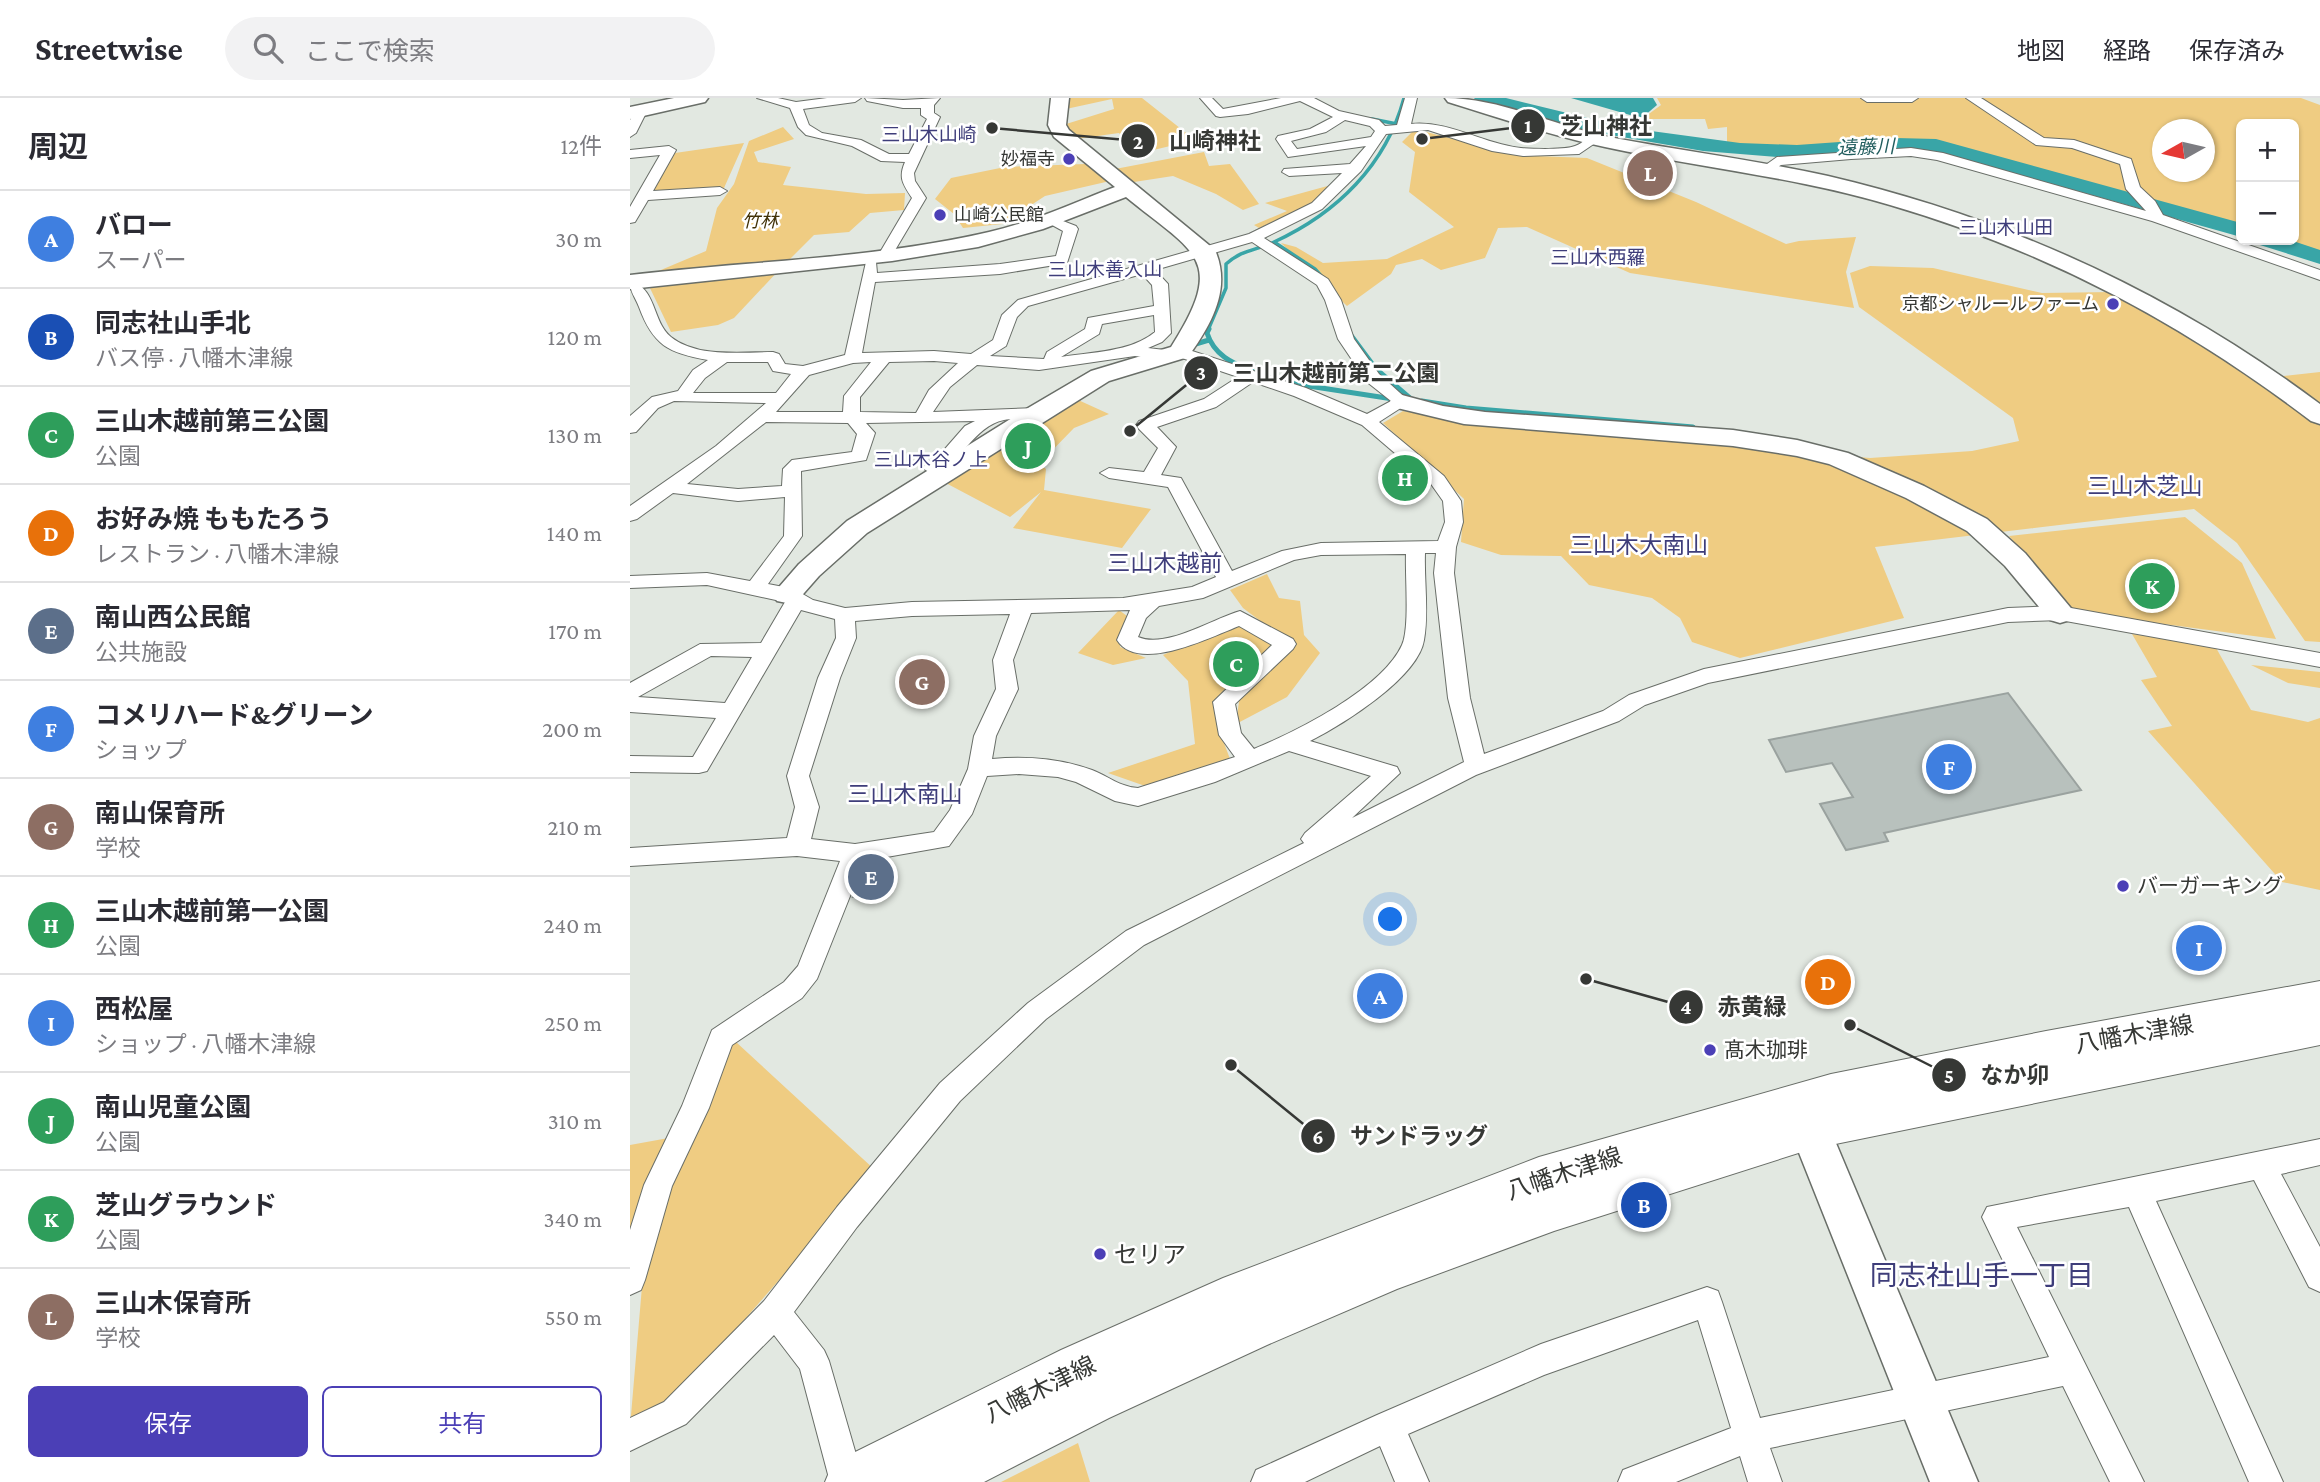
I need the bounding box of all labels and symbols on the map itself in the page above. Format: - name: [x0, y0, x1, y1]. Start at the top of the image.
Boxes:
- callout: 芝山神社: [1511, 104, 1666, 148]
- text: 芝山神社: [1560, 113, 1652, 139]
- text: 1: [1524, 114, 1532, 138]
- callout: 山崎神社: [1120, 119, 1275, 163]
- north arrow: [2152, 119, 2215, 182]
- district label: 三山木山崎: [881, 124, 977, 145]
- text: 山崎神社: [1169, 128, 1261, 154]
- text: 2: [1133, 130, 1144, 154]
- water label: 遠藤川: [1837, 135, 1897, 158]
- pin: L: [1627, 147, 1673, 199]
- place label: 妙福寺: [1001, 149, 1055, 169]
- marker: 妙福寺: [1061, 151, 1077, 167]
- place label: 山崎公民館: [954, 205, 1044, 225]
- marker: 山崎公民館: [932, 207, 948, 223]
- park label: 竹林: [742, 211, 780, 231]
- district label: 三山木山田: [1958, 217, 2054, 238]
- district label: 三山木西羅: [1550, 247, 1646, 268]
- district label: 三山木善入山: [1048, 259, 1162, 280]
- place label: 京都シャルールファーム: [1902, 294, 2099, 314]
- marker: 京都シャルールファーム: [2105, 296, 2121, 312]
- callout: 三山木越前第二公園: [1183, 351, 1453, 395]
- text: 三山木越前第二公園: [1233, 360, 1440, 386]
- text: 3: [1196, 361, 1206, 385]
- pin: J: [1005, 420, 1051, 472]
- district label: 三山木谷ノ上: [874, 449, 988, 470]
- pin: H: [1382, 452, 1428, 504]
- district label: 三山木芝山: [2088, 473, 2203, 499]
- district label: 三山木大南山: [1570, 532, 1708, 558]
- district label: 三山木越前: [1108, 550, 1223, 576]
- pin: K: [2129, 560, 2175, 612]
- pin: C: [1213, 638, 1259, 690]
- pin: G: [899, 656, 945, 708]
- pin: F: [1926, 741, 1972, 793]
- district label: 三山木南山: [848, 781, 963, 807]
- pin: E: [848, 851, 894, 903]
- place label: バーガーキング: [2137, 874, 2283, 898]
- marker: バーガーキング: [2115, 878, 2131, 894]
- your location: [1373, 902, 1407, 936]
- pin: I: [2176, 922, 2222, 974]
- pin: D: [1805, 956, 1851, 1008]
- pin: A: [1357, 970, 1403, 1022]
- callout: 赤黄緑: [1668, 985, 1800, 1029]
- text: 赤黄緑: [1718, 994, 1787, 1020]
- text: 4: [1680, 995, 1692, 1019]
- street label: 八幡木津線: [2073, 1010, 2195, 1058]
- place label: 髙木珈琲: [1724, 1038, 1808, 1062]
- marker: 髙木珈琲: [1702, 1042, 1718, 1058]
- callout: なか卯: [1932, 1053, 2064, 1097]
- text: なか卯: [1981, 1062, 2050, 1088]
- text: 5: [1944, 1064, 1954, 1088]
- callout: サンドラッグ: [1301, 1114, 1502, 1158]
- text: サンドラッグ: [1350, 1123, 1488, 1149]
- text: 6: [1312, 1125, 1324, 1149]
- street label: 八幡木津線: [1503, 1142, 1625, 1204]
- pin: B: [1621, 1179, 1667, 1231]
- place label: セリア: [1114, 1241, 1186, 1268]
- marker: セリア: [1092, 1246, 1108, 1262]
- district label: 同志社山手一丁目: [1870, 1260, 2094, 1291]
- street label: 八幡木津線: [980, 1351, 1100, 1427]

